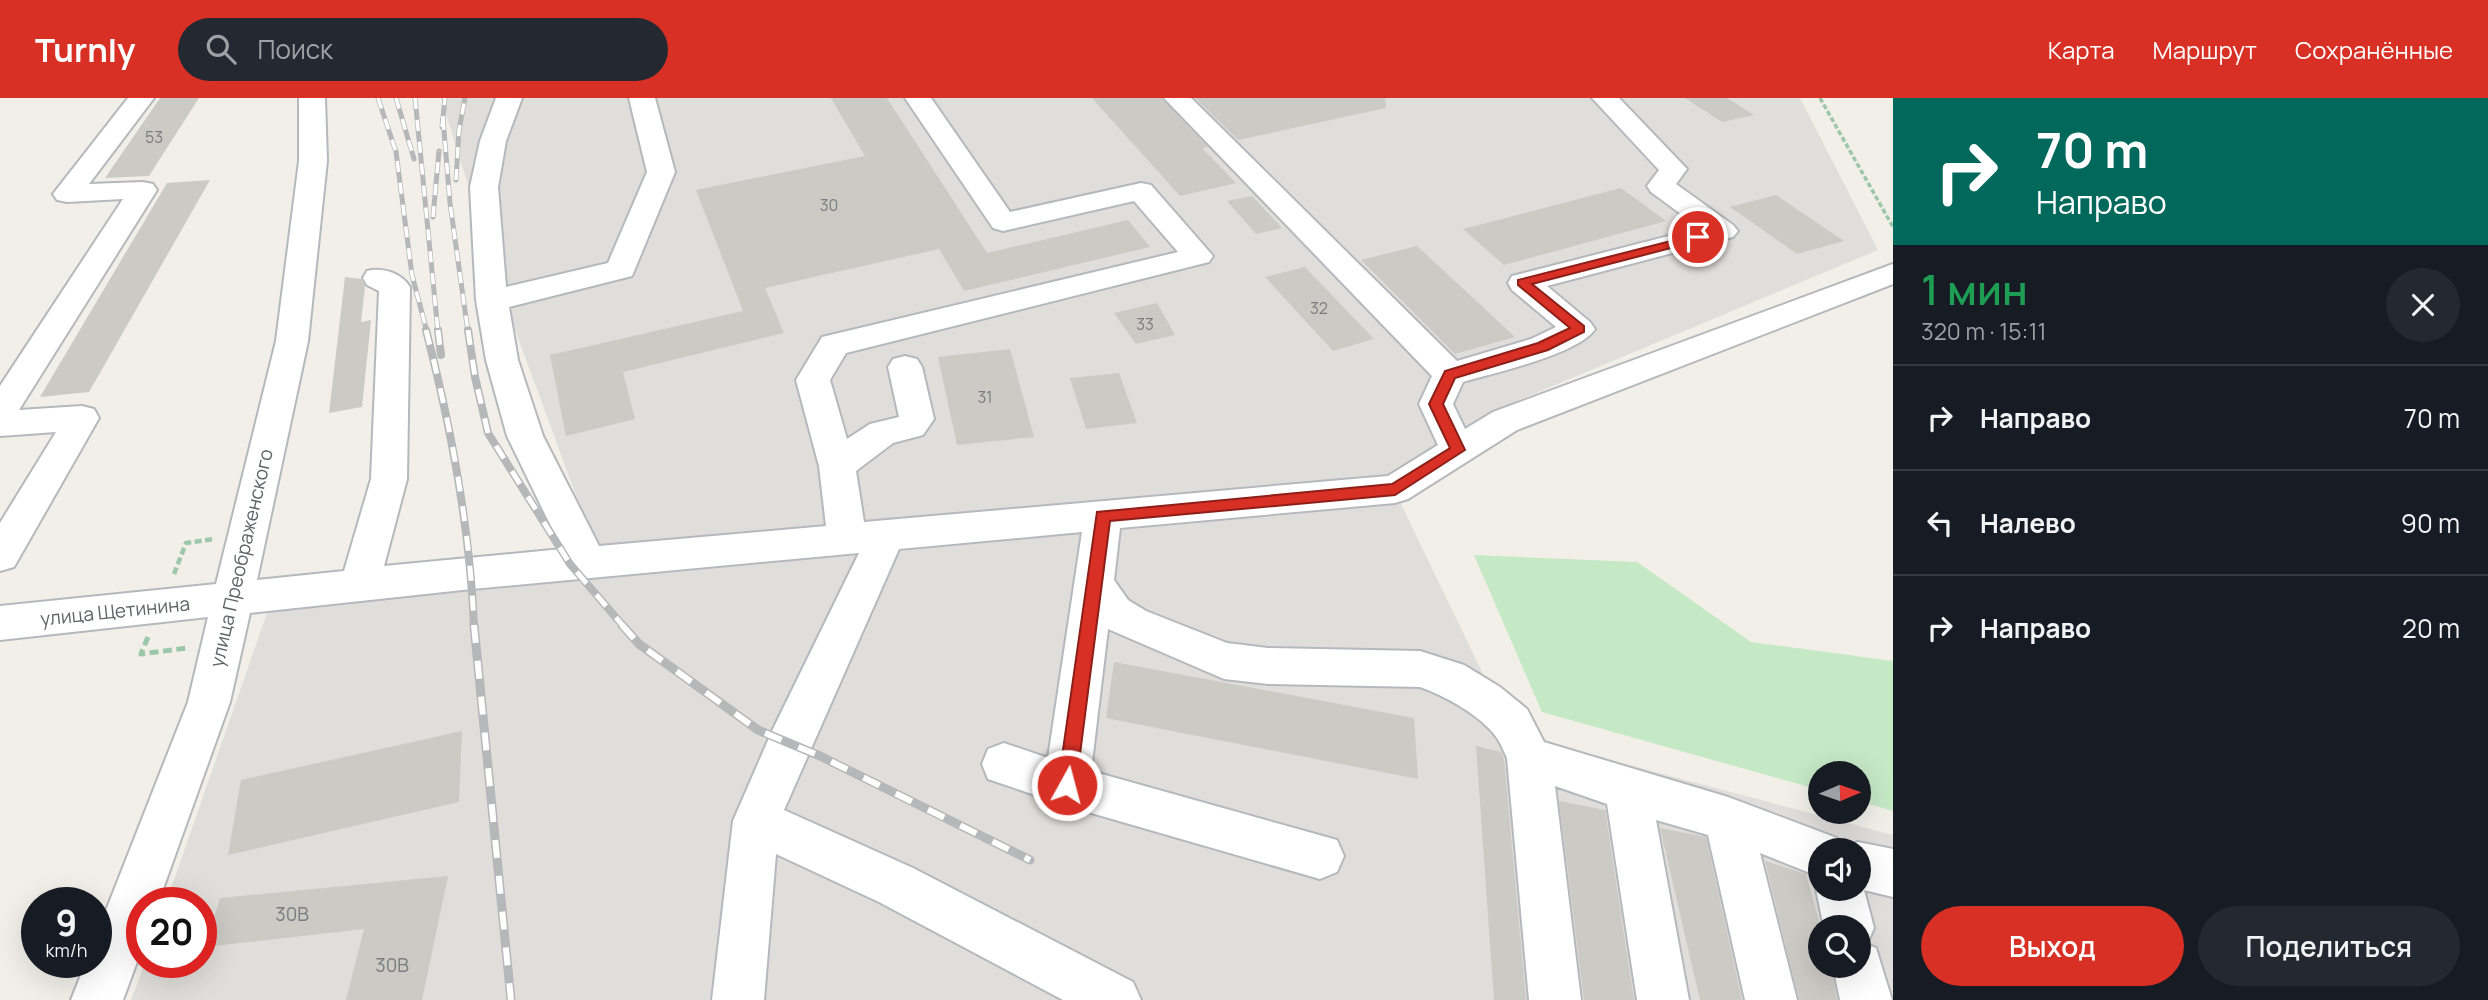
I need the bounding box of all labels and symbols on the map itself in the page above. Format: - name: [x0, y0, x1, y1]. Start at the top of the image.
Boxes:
- house number: 53: [145, 126, 163, 148]
- house number: 30: [820, 194, 838, 216]
- pin: [1668, 207, 1728, 267]
- house number: 32: [1310, 297, 1328, 319]
- house number: 33: [1136, 313, 1154, 335]
- house number: 31: [977, 386, 993, 408]
- street label: улица Преображенского: [203, 446, 279, 670]
- street label: улица Щетинина: [39, 590, 191, 632]
- position arrow: [1030, 748, 1104, 822]
- north arrow: [1808, 761, 1871, 824]
- speed limit sign: 20: [126, 887, 217, 978]
- house number: 30В: [275, 901, 309, 927]
- house number: 30В: [375, 952, 409, 978]

